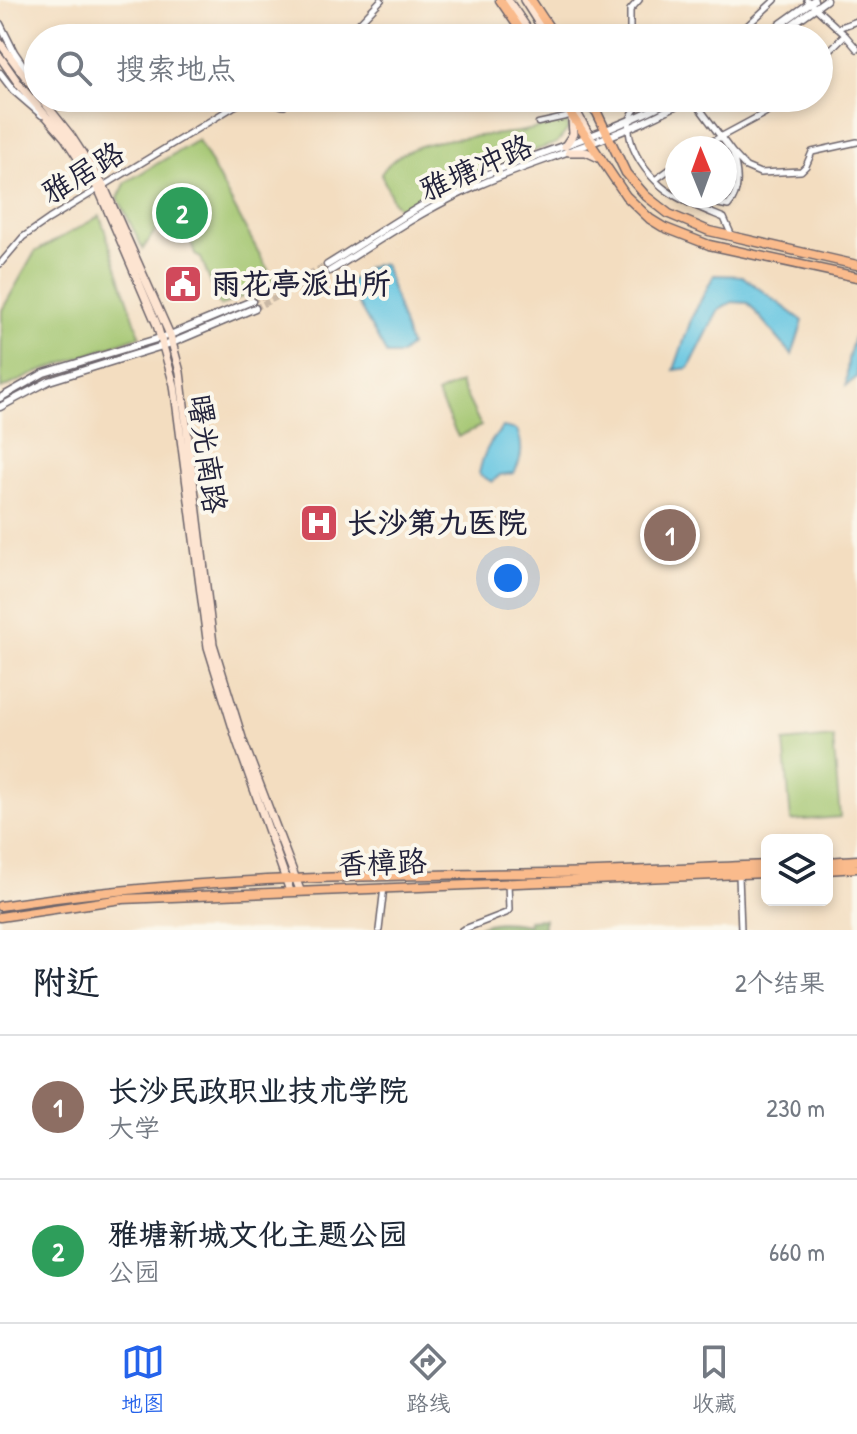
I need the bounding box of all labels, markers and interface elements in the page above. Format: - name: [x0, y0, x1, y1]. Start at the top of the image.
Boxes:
- search box: [24, 24, 833, 112]
- icon: search: [52, 46, 96, 90]
- text: 搜索地点: [116, 48, 236, 88]
- street label: 雅塘冲路: [413, 124, 539, 210]
- street label: 雅居路: [34, 132, 131, 212]
- north arrow: [665, 136, 737, 208]
- pin: 2: [156, 183, 208, 243]
- public building icon: 雨花亭派出所: [162, 263, 204, 305]
- place label: 雨花亭派出所: [211, 263, 391, 303]
- street label: 曙光南路: [180, 392, 236, 516]
- hospital icon: 长沙第九医院: [298, 502, 340, 544]
- place label: 长沙第九医院: [347, 502, 527, 542]
- pin: 1: [644, 505, 696, 565]
- your location: [488, 558, 528, 598]
- map controls: [761, 834, 833, 906]
- button: layers: [761, 834, 833, 906]
- street label: 香樟路: [336, 840, 428, 884]
- text: 附近: [32, 959, 100, 1005]
- text: 2个结果: [735, 965, 825, 1000]
- text: 长沙民政职业技术学院: [108, 1070, 408, 1110]
- text: 1: [53, 1090, 63, 1125]
- text: 230 m: [766, 1090, 825, 1125]
- text: 大学: [108, 1110, 160, 1145]
- text: 雅塘新城文化主题公园: [108, 1214, 408, 1254]
- text: 2: [52, 1234, 64, 1269]
- text: 660 m: [769, 1234, 825, 1269]
- text: 公园: [108, 1254, 160, 1289]
- tab: 地图: [121, 1340, 165, 1418]
- tab: 路线: [406, 1340, 450, 1418]
- tab: 收藏: [692, 1340, 736, 1418]

